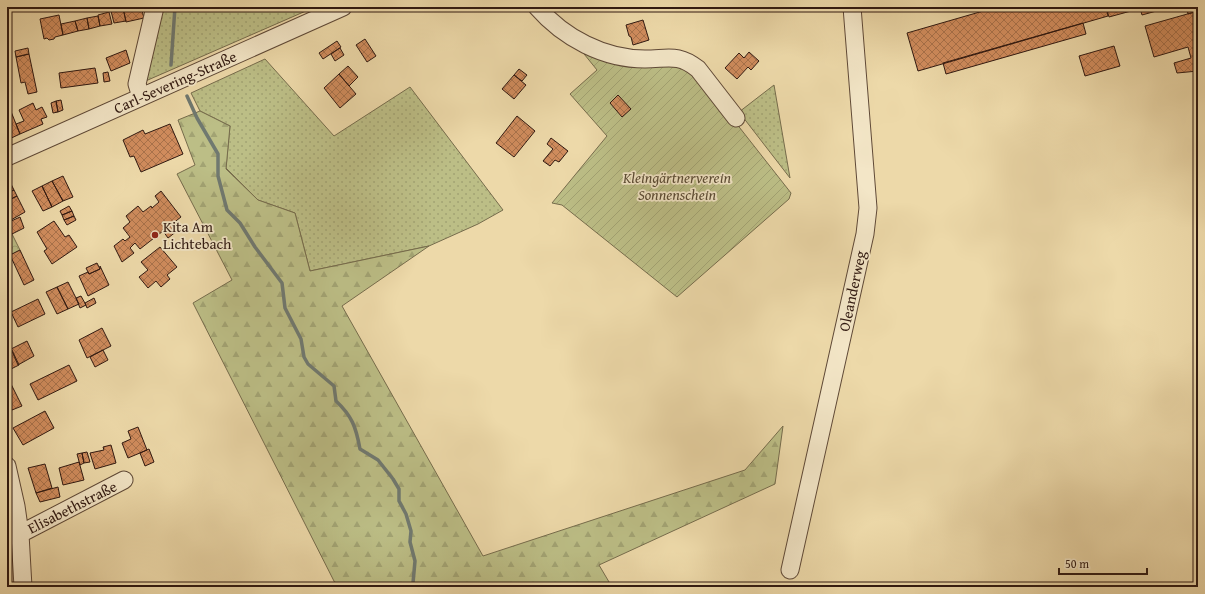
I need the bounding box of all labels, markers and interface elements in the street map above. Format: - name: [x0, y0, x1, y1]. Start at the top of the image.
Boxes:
- street label: Carl-Severing-Straße: [110, 45, 240, 119]
- park label: Kleingärtnerverein Sonnenschein: [622, 167, 732, 205]
- place label: Kita Am Lichtebach: [163, 216, 232, 254]
- marker: Kita Am Lichtebach: [150, 230, 160, 240]
- street label: Oleanderweg: [833, 248, 871, 333]
- street label: Elisabethstraße: [24, 475, 120, 539]
- scale bar: [1059, 550, 1147, 576]
- text: 50 m: [1065, 555, 1089, 572]

